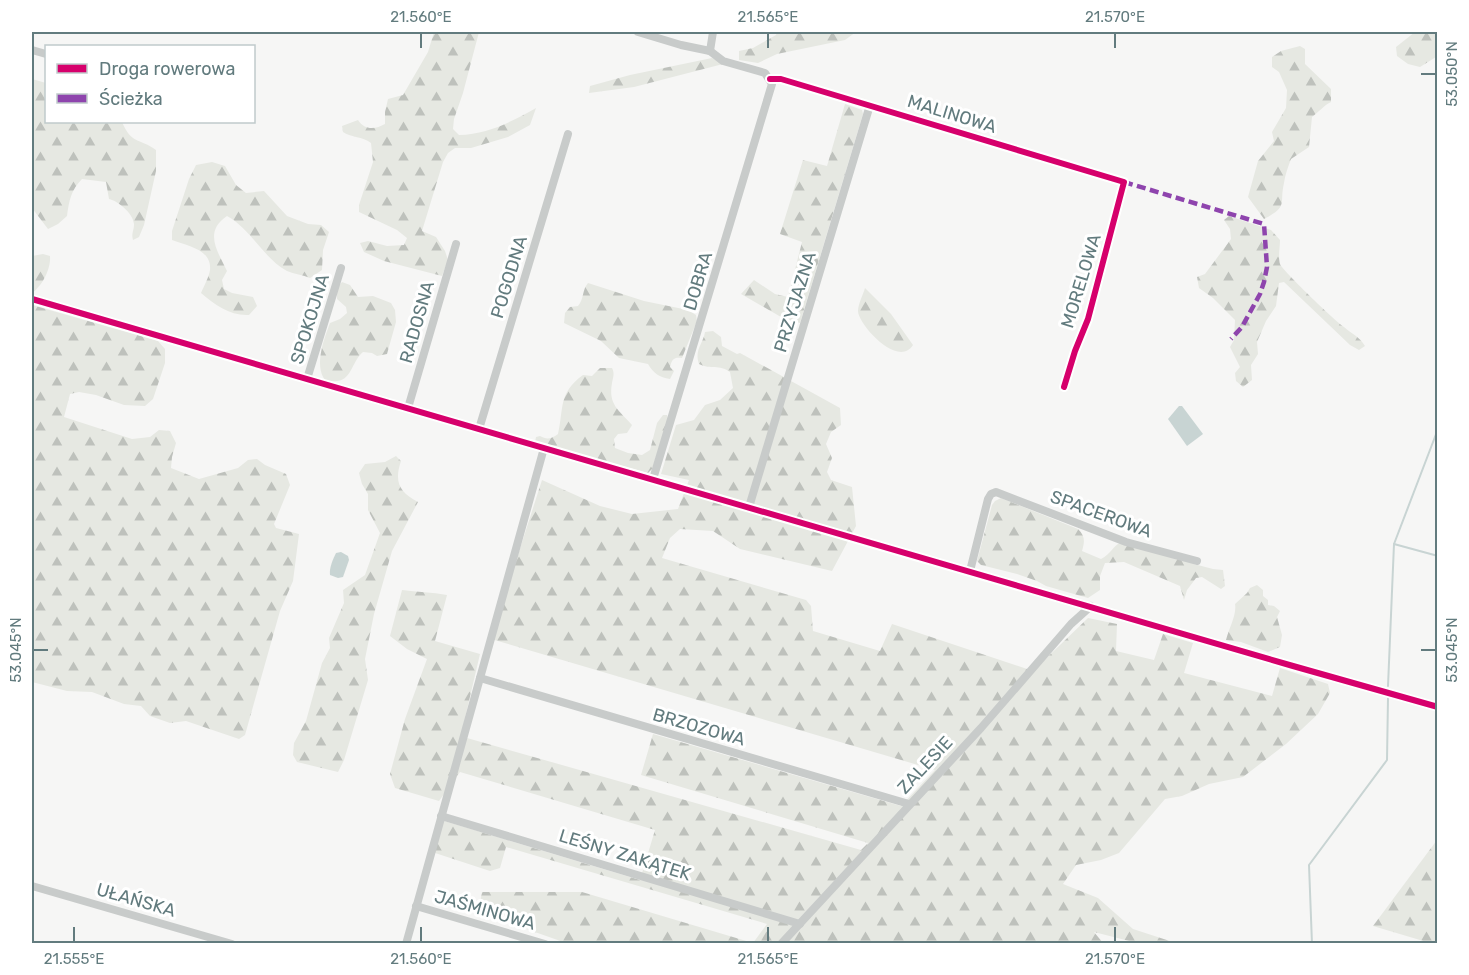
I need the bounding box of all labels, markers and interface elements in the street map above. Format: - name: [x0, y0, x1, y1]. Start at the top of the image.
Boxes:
- text: 21.560°E: [390, 8, 452, 26]
- text: 21.565°E: [738, 8, 798, 26]
- text: 21.570°E: [1085, 8, 1145, 26]
- text: 53.050°N: [1443, 41, 1461, 107]
- legend: [45, 45, 255, 123]
- text: Droga rowerowa: [99, 58, 235, 80]
- text: Ścieżka: [99, 88, 163, 110]
- street label: MALINOWA: [905, 90, 999, 138]
- street label: MORELOWA: [1056, 231, 1106, 331]
- street label: POGODNA: [486, 233, 532, 321]
- street label: DOBRA: [679, 249, 717, 313]
- street label: PRZYJAZNA: [769, 249, 821, 355]
- street label: SPOKOJNA: [286, 271, 334, 367]
- street label: RADOSNA: [395, 278, 439, 366]
- street label: SPACEROWA: [1047, 485, 1155, 543]
- text: 53.045°N: [7, 617, 25, 683]
- text: 53.045°N: [1443, 617, 1461, 683]
- street label: BRZOZOWA: [650, 703, 748, 751]
- street label: ZALESIE: [893, 732, 957, 798]
- street label: LEŚNY ZAKĄTEK: [556, 824, 694, 886]
- street label: UŁAŃSKA: [94, 878, 178, 922]
- street label: JAŚMINOWA: [432, 885, 538, 935]
- text: 21.555°E: [44, 950, 104, 968]
- text: 21.560°E: [390, 950, 452, 968]
- text: 21.565°E: [738, 950, 798, 968]
- text: 21.570°E: [1085, 950, 1145, 968]

